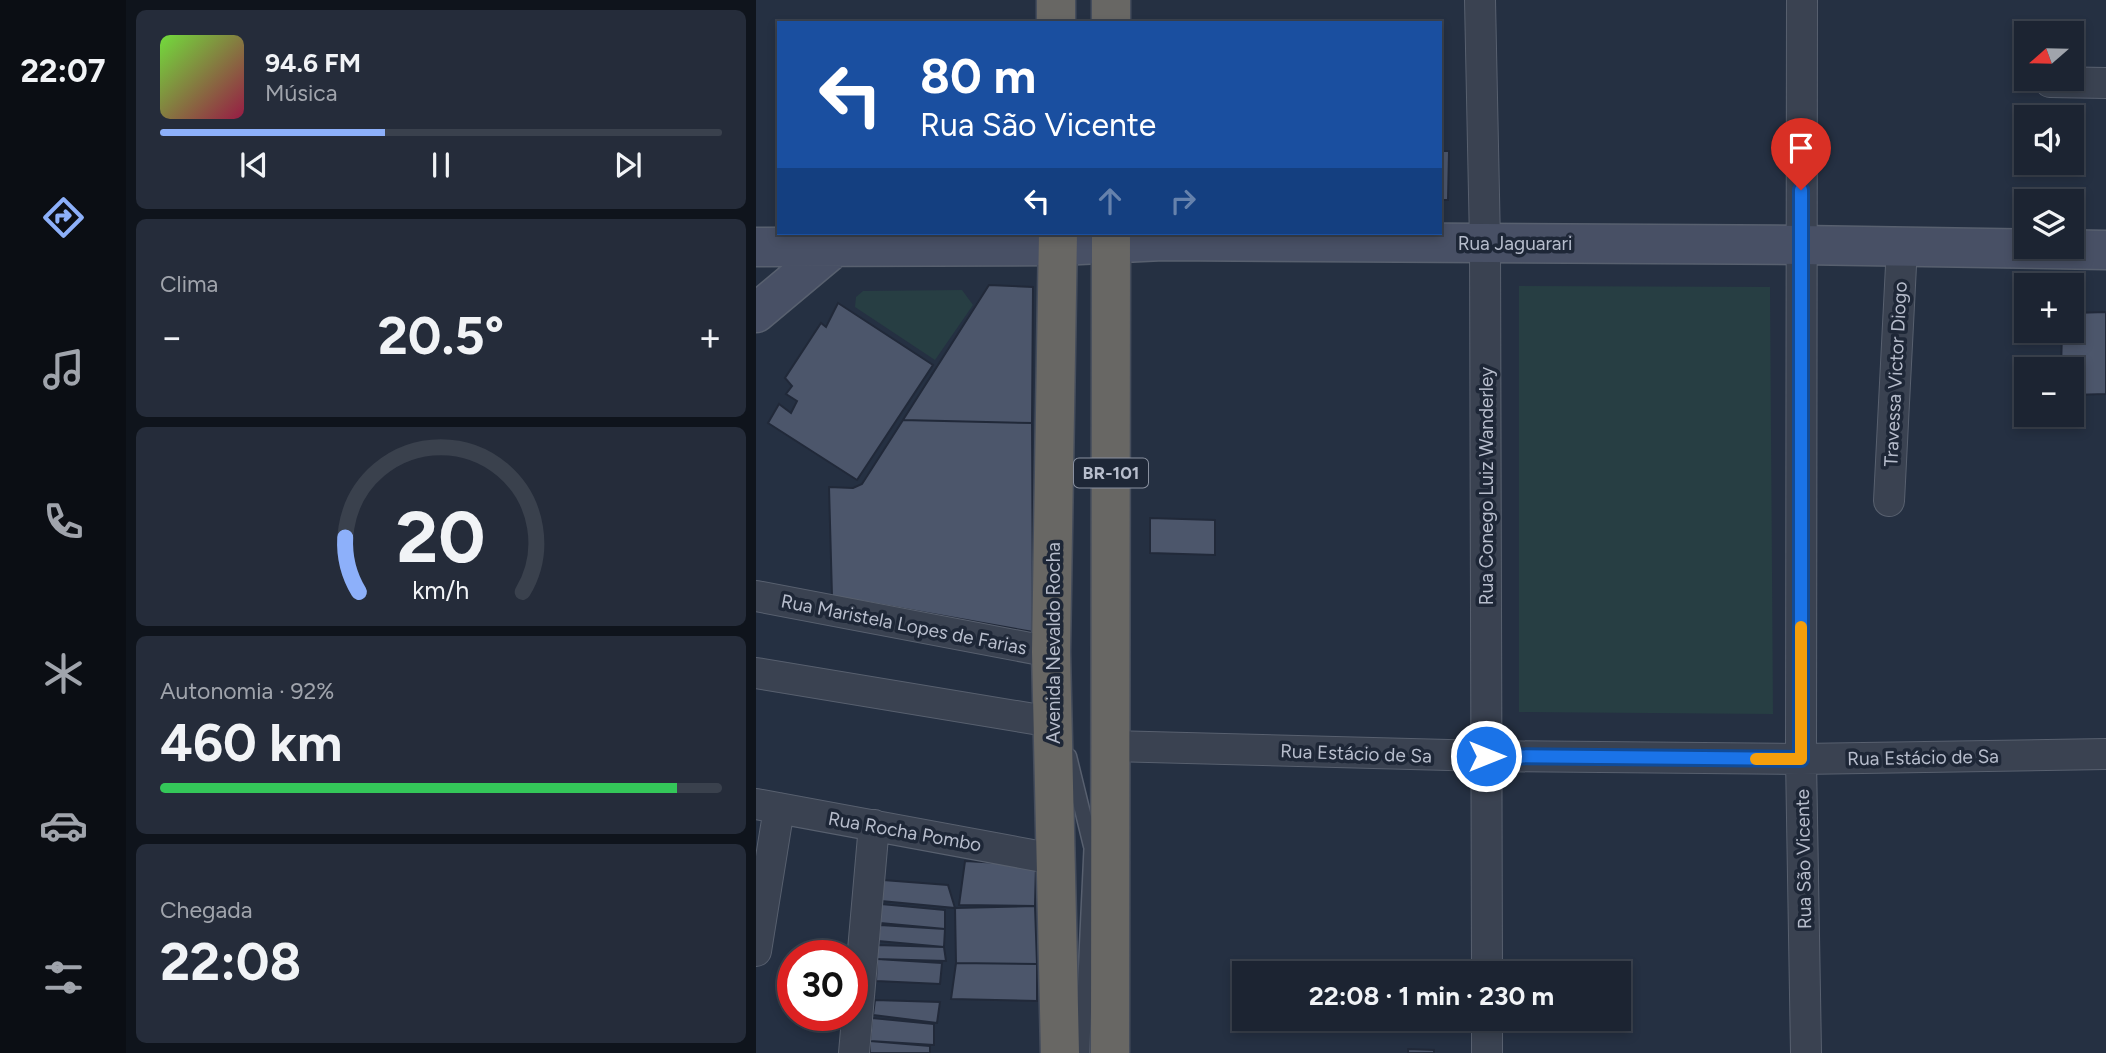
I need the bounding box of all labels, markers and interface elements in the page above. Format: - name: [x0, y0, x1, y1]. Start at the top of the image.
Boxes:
- north arrow: [2014, 21, 2084, 91]
- map controls: [2014, 21, 2084, 427]
- text: 80 m: [920, 46, 1036, 105]
- text: 94.6 FM: [265, 47, 361, 79]
- icon: left: [805, 49, 896, 140]
- text: 22:07: [20, 52, 106, 90]
- text: Música: [265, 79, 338, 107]
- button: sound: [2014, 105, 2084, 175]
- text: Rua São Vicente: [920, 106, 1156, 144]
- pin: [1771, 118, 1831, 190]
- icon: arrive: [1782, 129, 1820, 167]
- icon: previous: [235, 146, 273, 184]
- icon: pause: [422, 146, 460, 184]
- icon: next: [609, 146, 647, 184]
- icon: left: [1018, 182, 1056, 220]
- icon: ahead: [1091, 182, 1129, 220]
- icon: right: [1164, 182, 1202, 220]
- button: layers: [2014, 189, 2084, 259]
- icon: directions: [39, 193, 88, 242]
- street label: Rua Jaguarari: [1458, 232, 1572, 255]
- text: Clima: [160, 270, 218, 298]
- button: +: [2014, 273, 2084, 343]
- street label: Travessa Victor Diogo: [1879, 281, 1912, 467]
- text: 20.5°: [378, 305, 504, 367]
- text: −: [160, 314, 184, 360]
- text: +: [698, 314, 722, 360]
- icon: music: [39, 345, 88, 394]
- button: −: [2014, 357, 2084, 427]
- street label: Rua Conego Luiz Wanderley: [1475, 367, 1498, 605]
- road number: BR-101: [1074, 458, 1148, 488]
- text: 20: [396, 494, 486, 581]
- icon: phone: [39, 497, 88, 546]
- street label: Avenida Nevaldo Rocha: [1042, 542, 1065, 744]
- text: km/h: [412, 575, 470, 605]
- street label: Rua Maristela Lopes de Farias: [779, 589, 1029, 660]
- icon: climate: [39, 649, 88, 698]
- text: Autonomia · 92%: [160, 677, 334, 705]
- text: 460 km: [160, 712, 342, 774]
- position arrow: [1449, 719, 1523, 793]
- street label: Rua Estácio de Sa: [1280, 739, 1432, 768]
- street label: Rua Estácio de Sa: [1847, 745, 1999, 770]
- street label: Rua São Vicente: [1791, 789, 1816, 929]
- icon: car: [39, 801, 88, 850]
- street label: Rua Rocha Pombo: [826, 807, 983, 856]
- text: Chegada: [160, 896, 252, 924]
- text: 22:08: [160, 931, 301, 993]
- speed limit sign: 30: [777, 940, 868, 1031]
- icon: filters: [39, 953, 88, 1002]
- text: 22:08 · 1 min · 230 m: [1309, 980, 1554, 1012]

